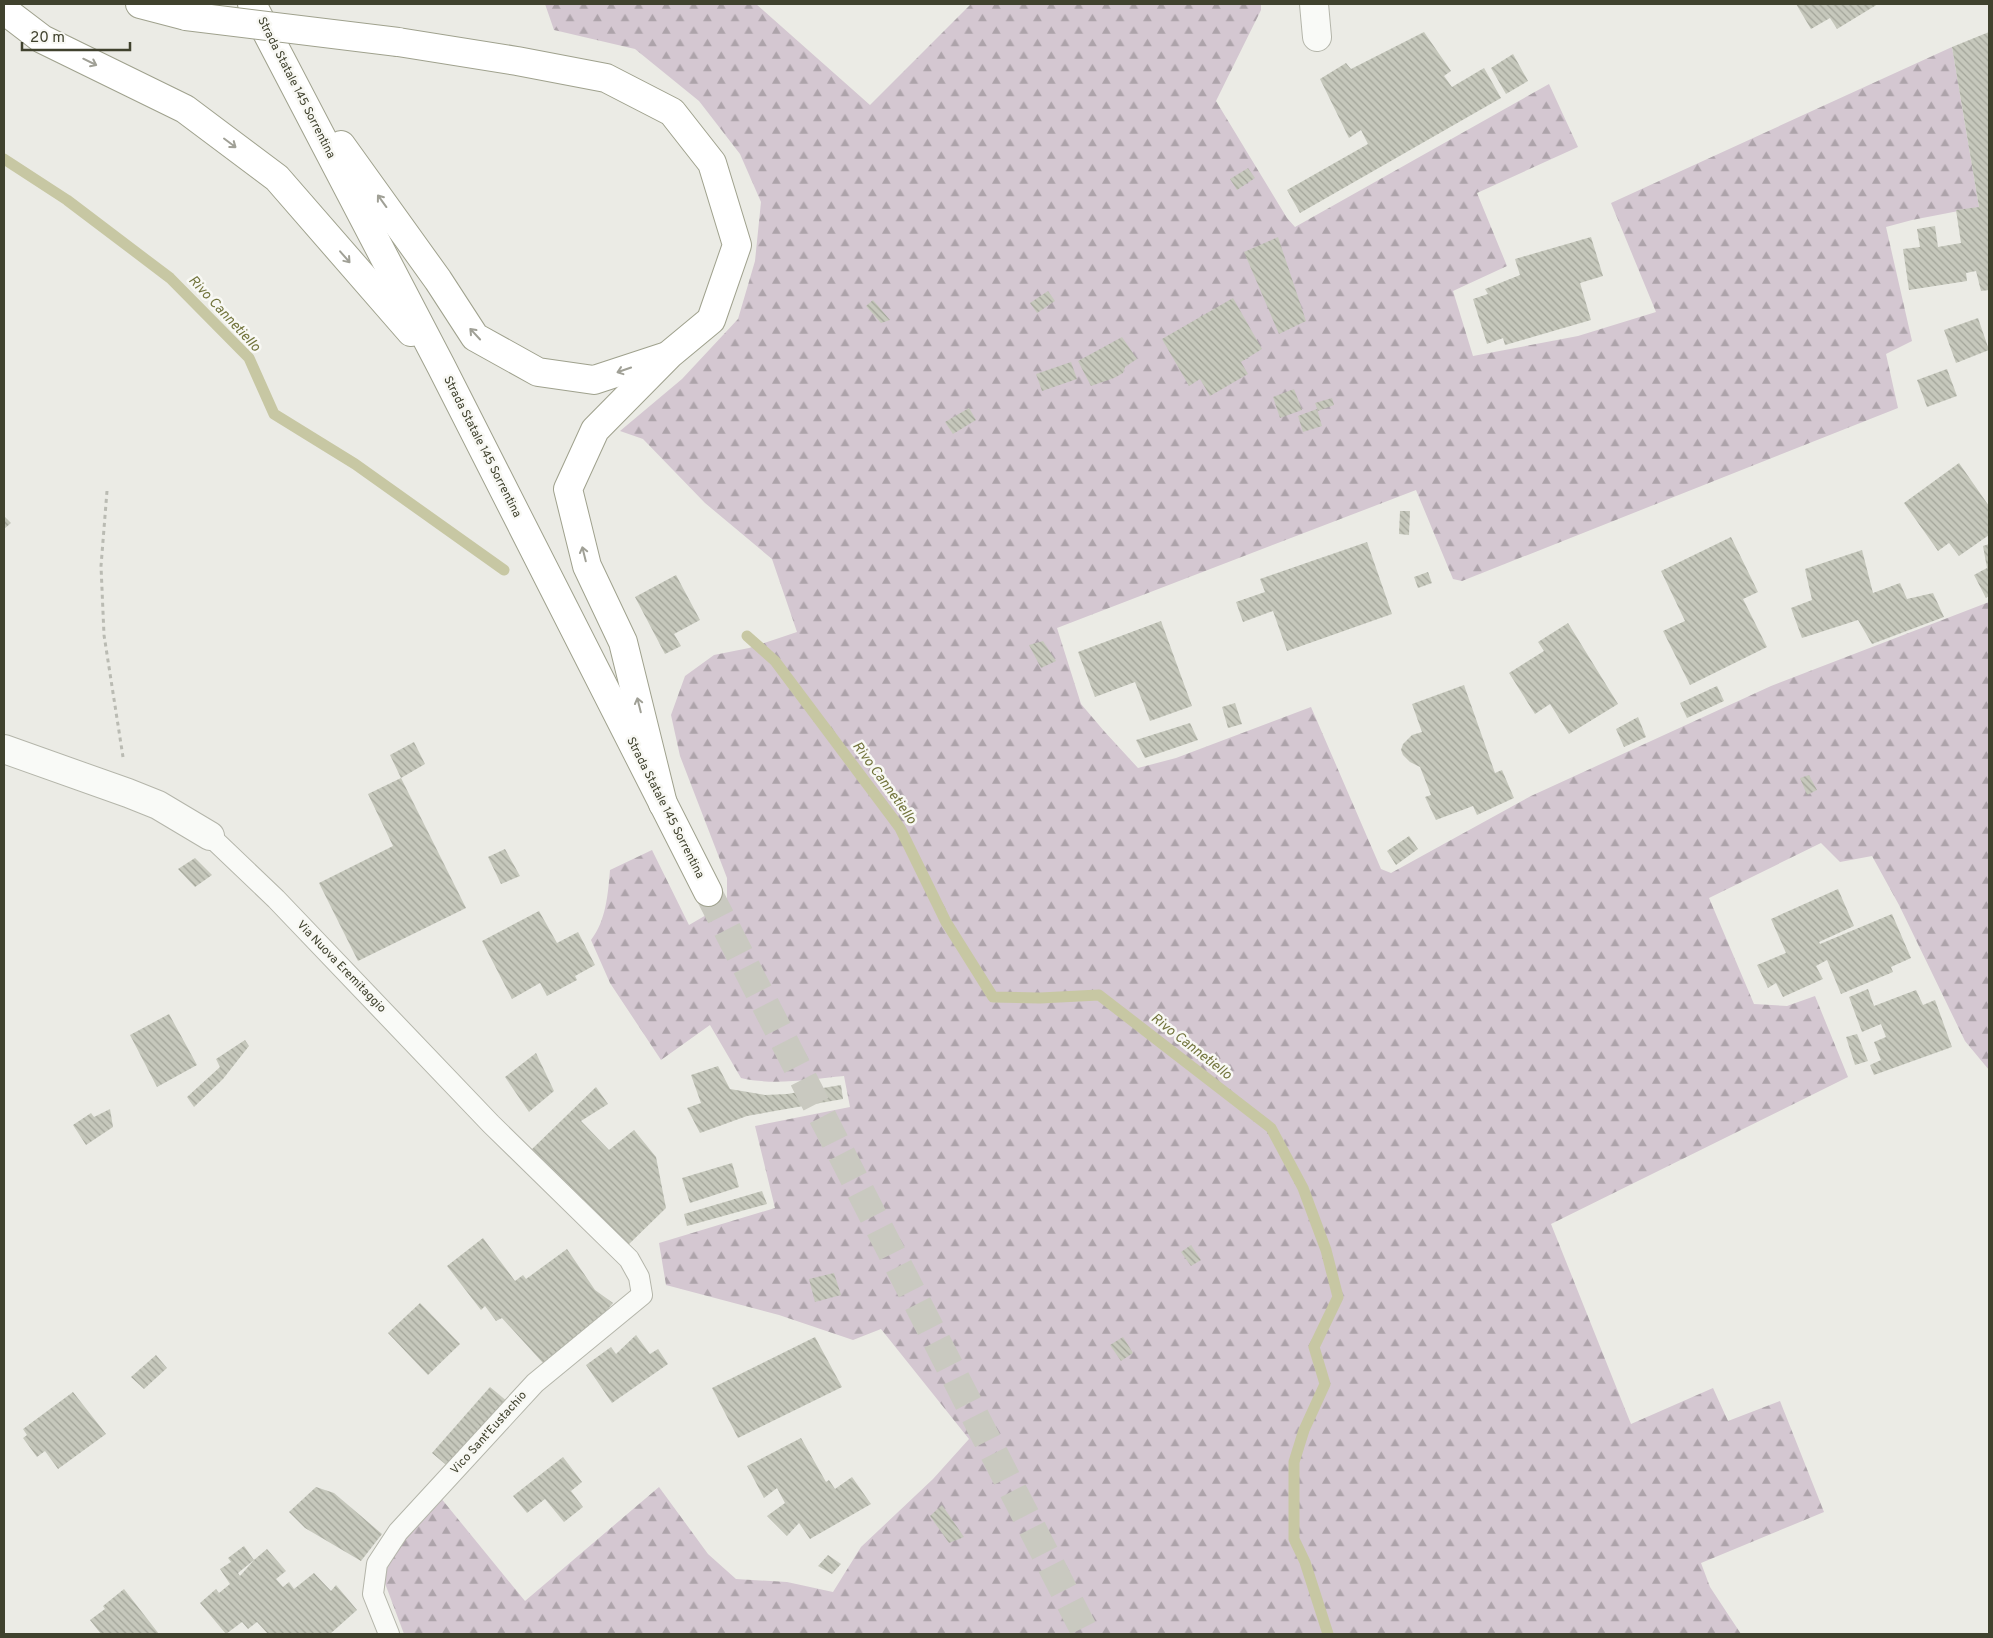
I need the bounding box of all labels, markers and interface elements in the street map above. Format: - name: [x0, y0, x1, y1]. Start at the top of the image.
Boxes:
- street label: Strada Statale 145 Sorrentina: [253, 14, 339, 162]
- scale bar: [22, 20, 130, 52]
- text: 20 m: [30, 29, 65, 48]
- one-way arrow: [82, 58, 97, 68]
- one-way arrow: [223, 138, 237, 148]
- one-way arrow: [377, 195, 387, 209]
- one-way arrow: [339, 250, 351, 263]
- water label: Rivo Cannetiello: [184, 272, 264, 356]
- one-way arrow: [469, 328, 481, 340]
- one-way arrow: [617, 366, 632, 375]
- street label: Strada Statale 145 Sorrentina: [439, 373, 525, 521]
- one-way arrow: [579, 546, 588, 562]
- one-way arrow: [634, 698, 643, 714]
- street label: Strada Statale 145 Sorrentina: [622, 734, 708, 882]
- water label: Rivo Cannetiello: [848, 738, 920, 828]
- street label: Via Nuova Eremitaggio: [293, 917, 389, 1017]
- water label: Rivo Cannetiello: [1147, 1010, 1235, 1084]
- street label: Vico Sant'Eustachio: [447, 1388, 531, 1478]

